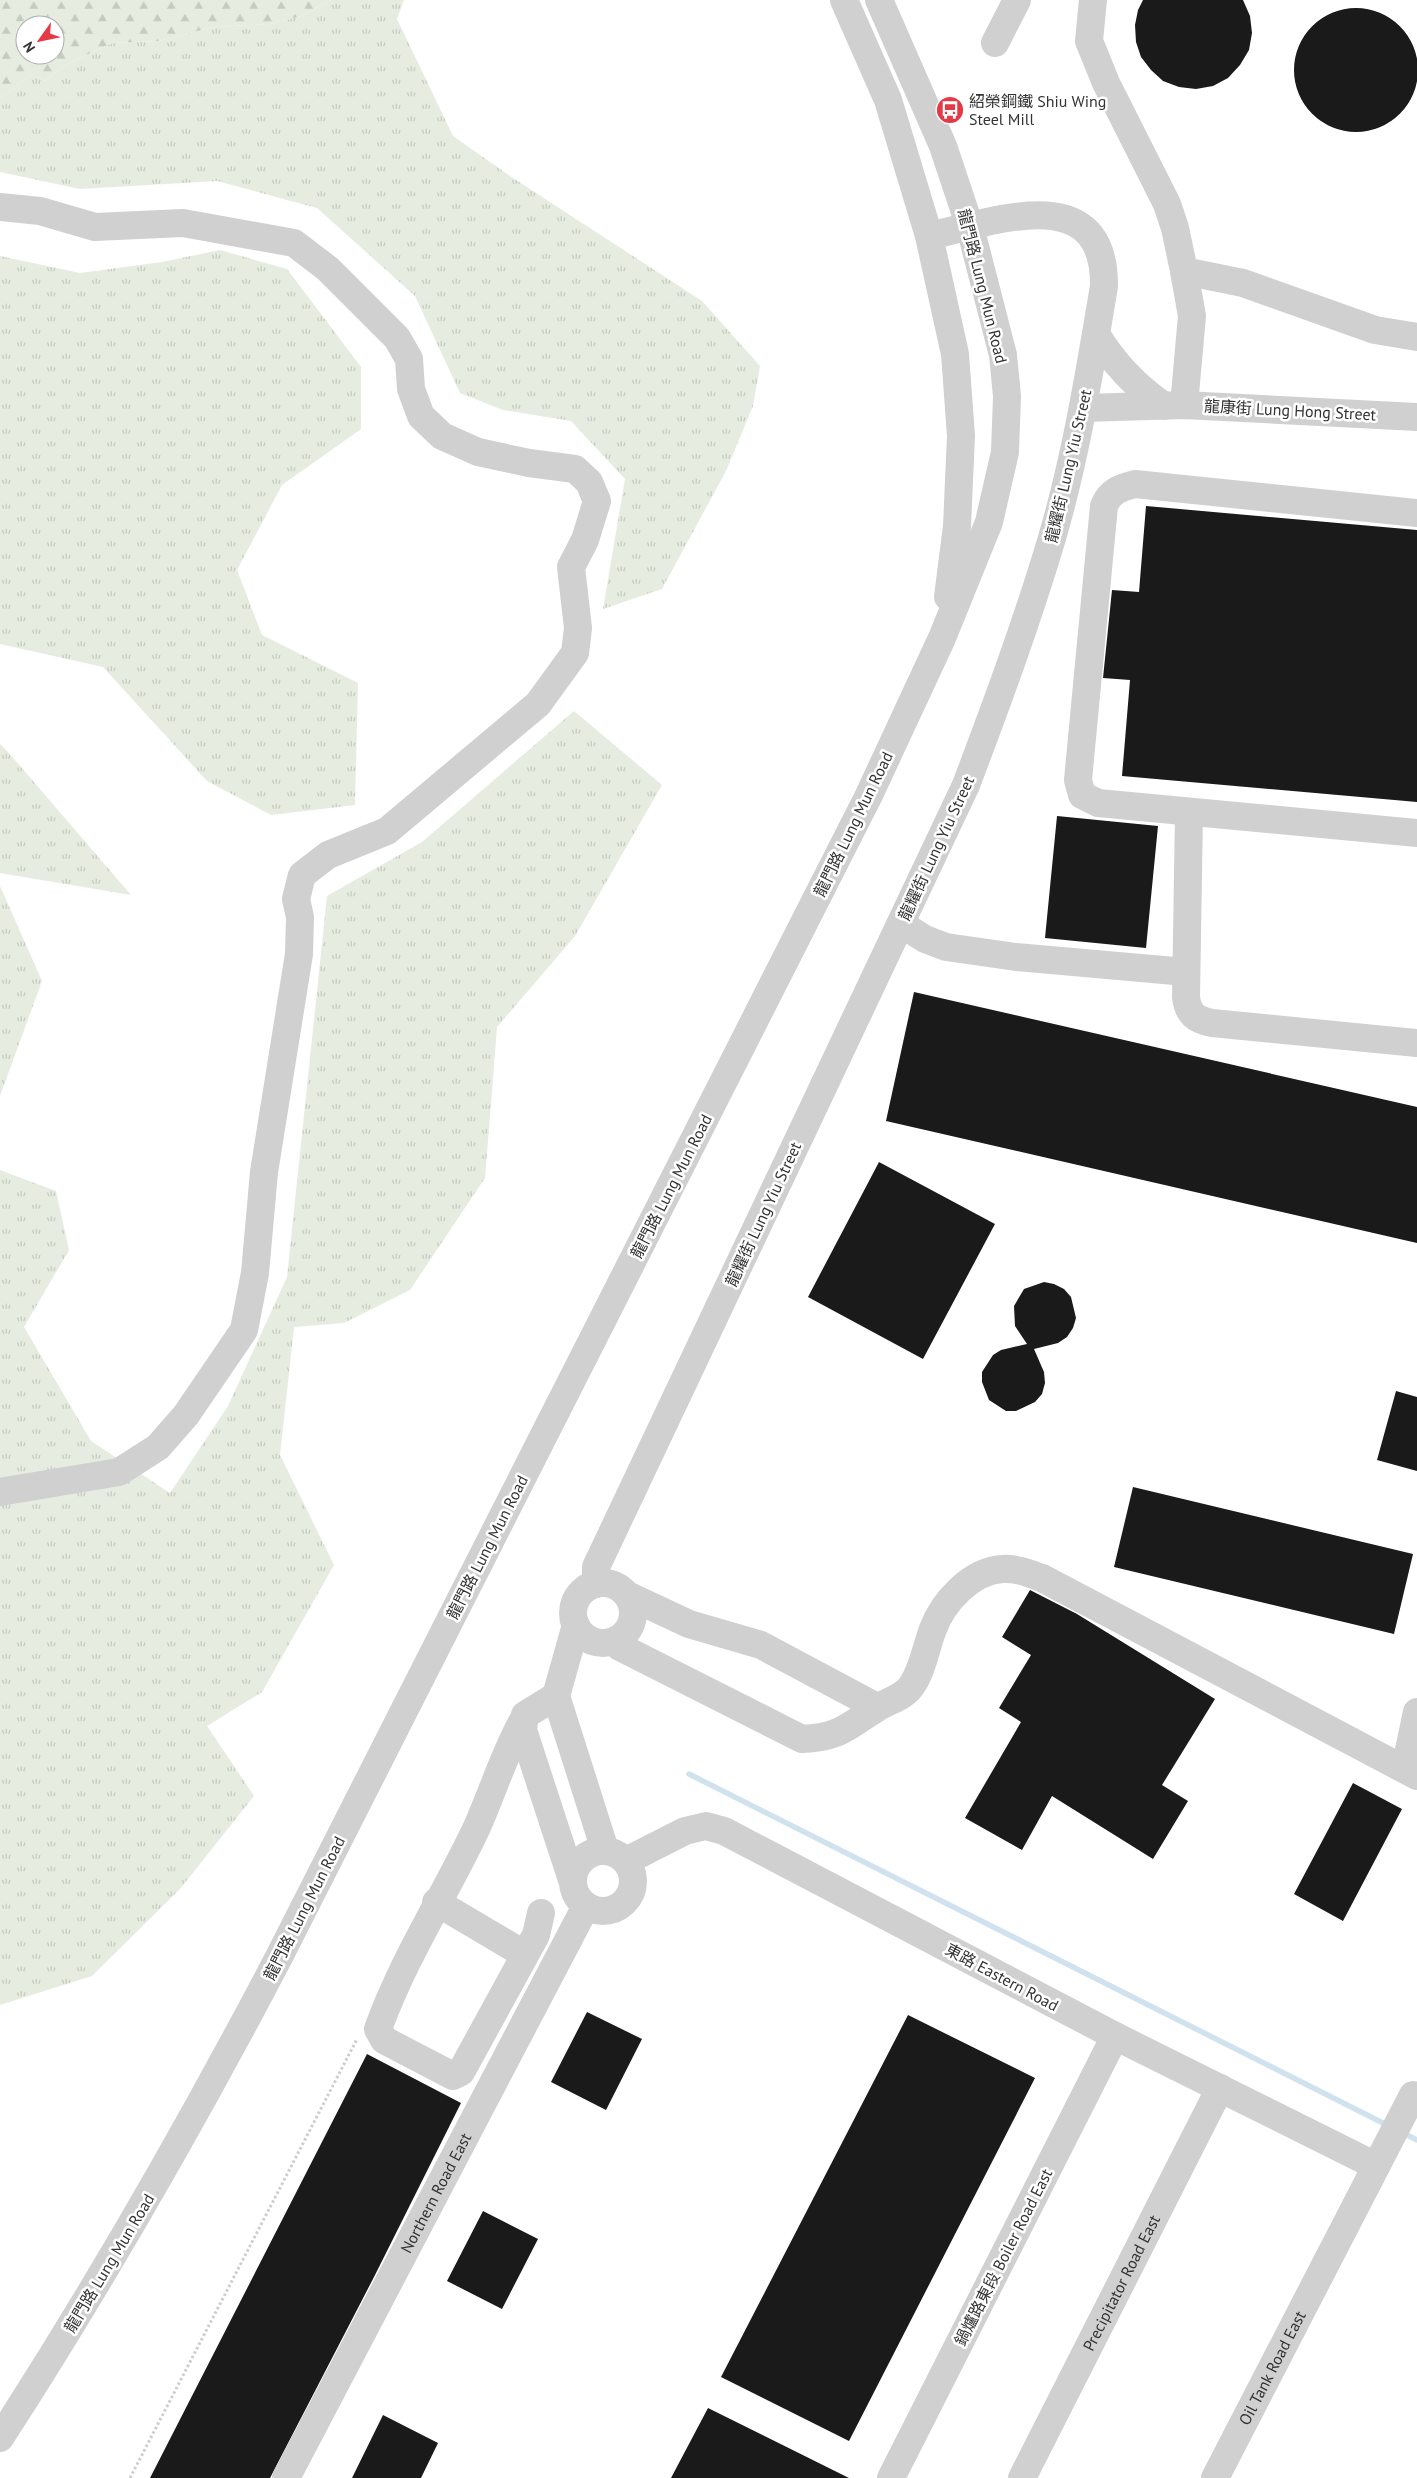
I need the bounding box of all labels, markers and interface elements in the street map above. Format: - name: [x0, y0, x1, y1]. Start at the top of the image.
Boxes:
- north arrow: [15, 15, 65, 65]
- text: N: [19, 38, 39, 56]
- place label: 紹榮鋼鐵 Shiu Wing Steel Mill: [969, 91, 1106, 129]
- bus stop icon: 紹榮鋼鐵 Shiu Wing Steel Mill: [935, 95, 965, 125]
- street label: 龍門路 Lung Mun Road: [954, 207, 1012, 365]
- street label: 龍耀街 Lung Yiu Street: [1041, 387, 1096, 545]
- street label: 龍康街 Lung Hong Street: [1203, 396, 1377, 425]
- street label: 龍門路 Lung Mun Road: [809, 748, 897, 900]
- street label: 龍耀街 Lung Yiu Street: [894, 772, 978, 923]
- street label: 龍門路 Lung Mun Road: [626, 1111, 716, 1261]
- street label: 龍耀街 Lung Yiu Street: [721, 1138, 805, 1289]
- street label: 龍門路 Lung Mun Road: [442, 1472, 532, 1622]
- street label: 龍門路 Lung Mun Road: [259, 1833, 349, 1983]
- street label: 東路 Eastern Road: [942, 1939, 1062, 2015]
- street label: Northern Road East: [396, 2129, 476, 2256]
- street label: 鍋爐路東段 Boiler Road East: [950, 2165, 1057, 2349]
- street label: 龍門路 Lung Mun Road: [60, 2190, 158, 2336]
- street label: Precipitator Road East: [1078, 2211, 1164, 2354]
- street label: Oil Tank Road East: [1234, 2307, 1310, 2428]

